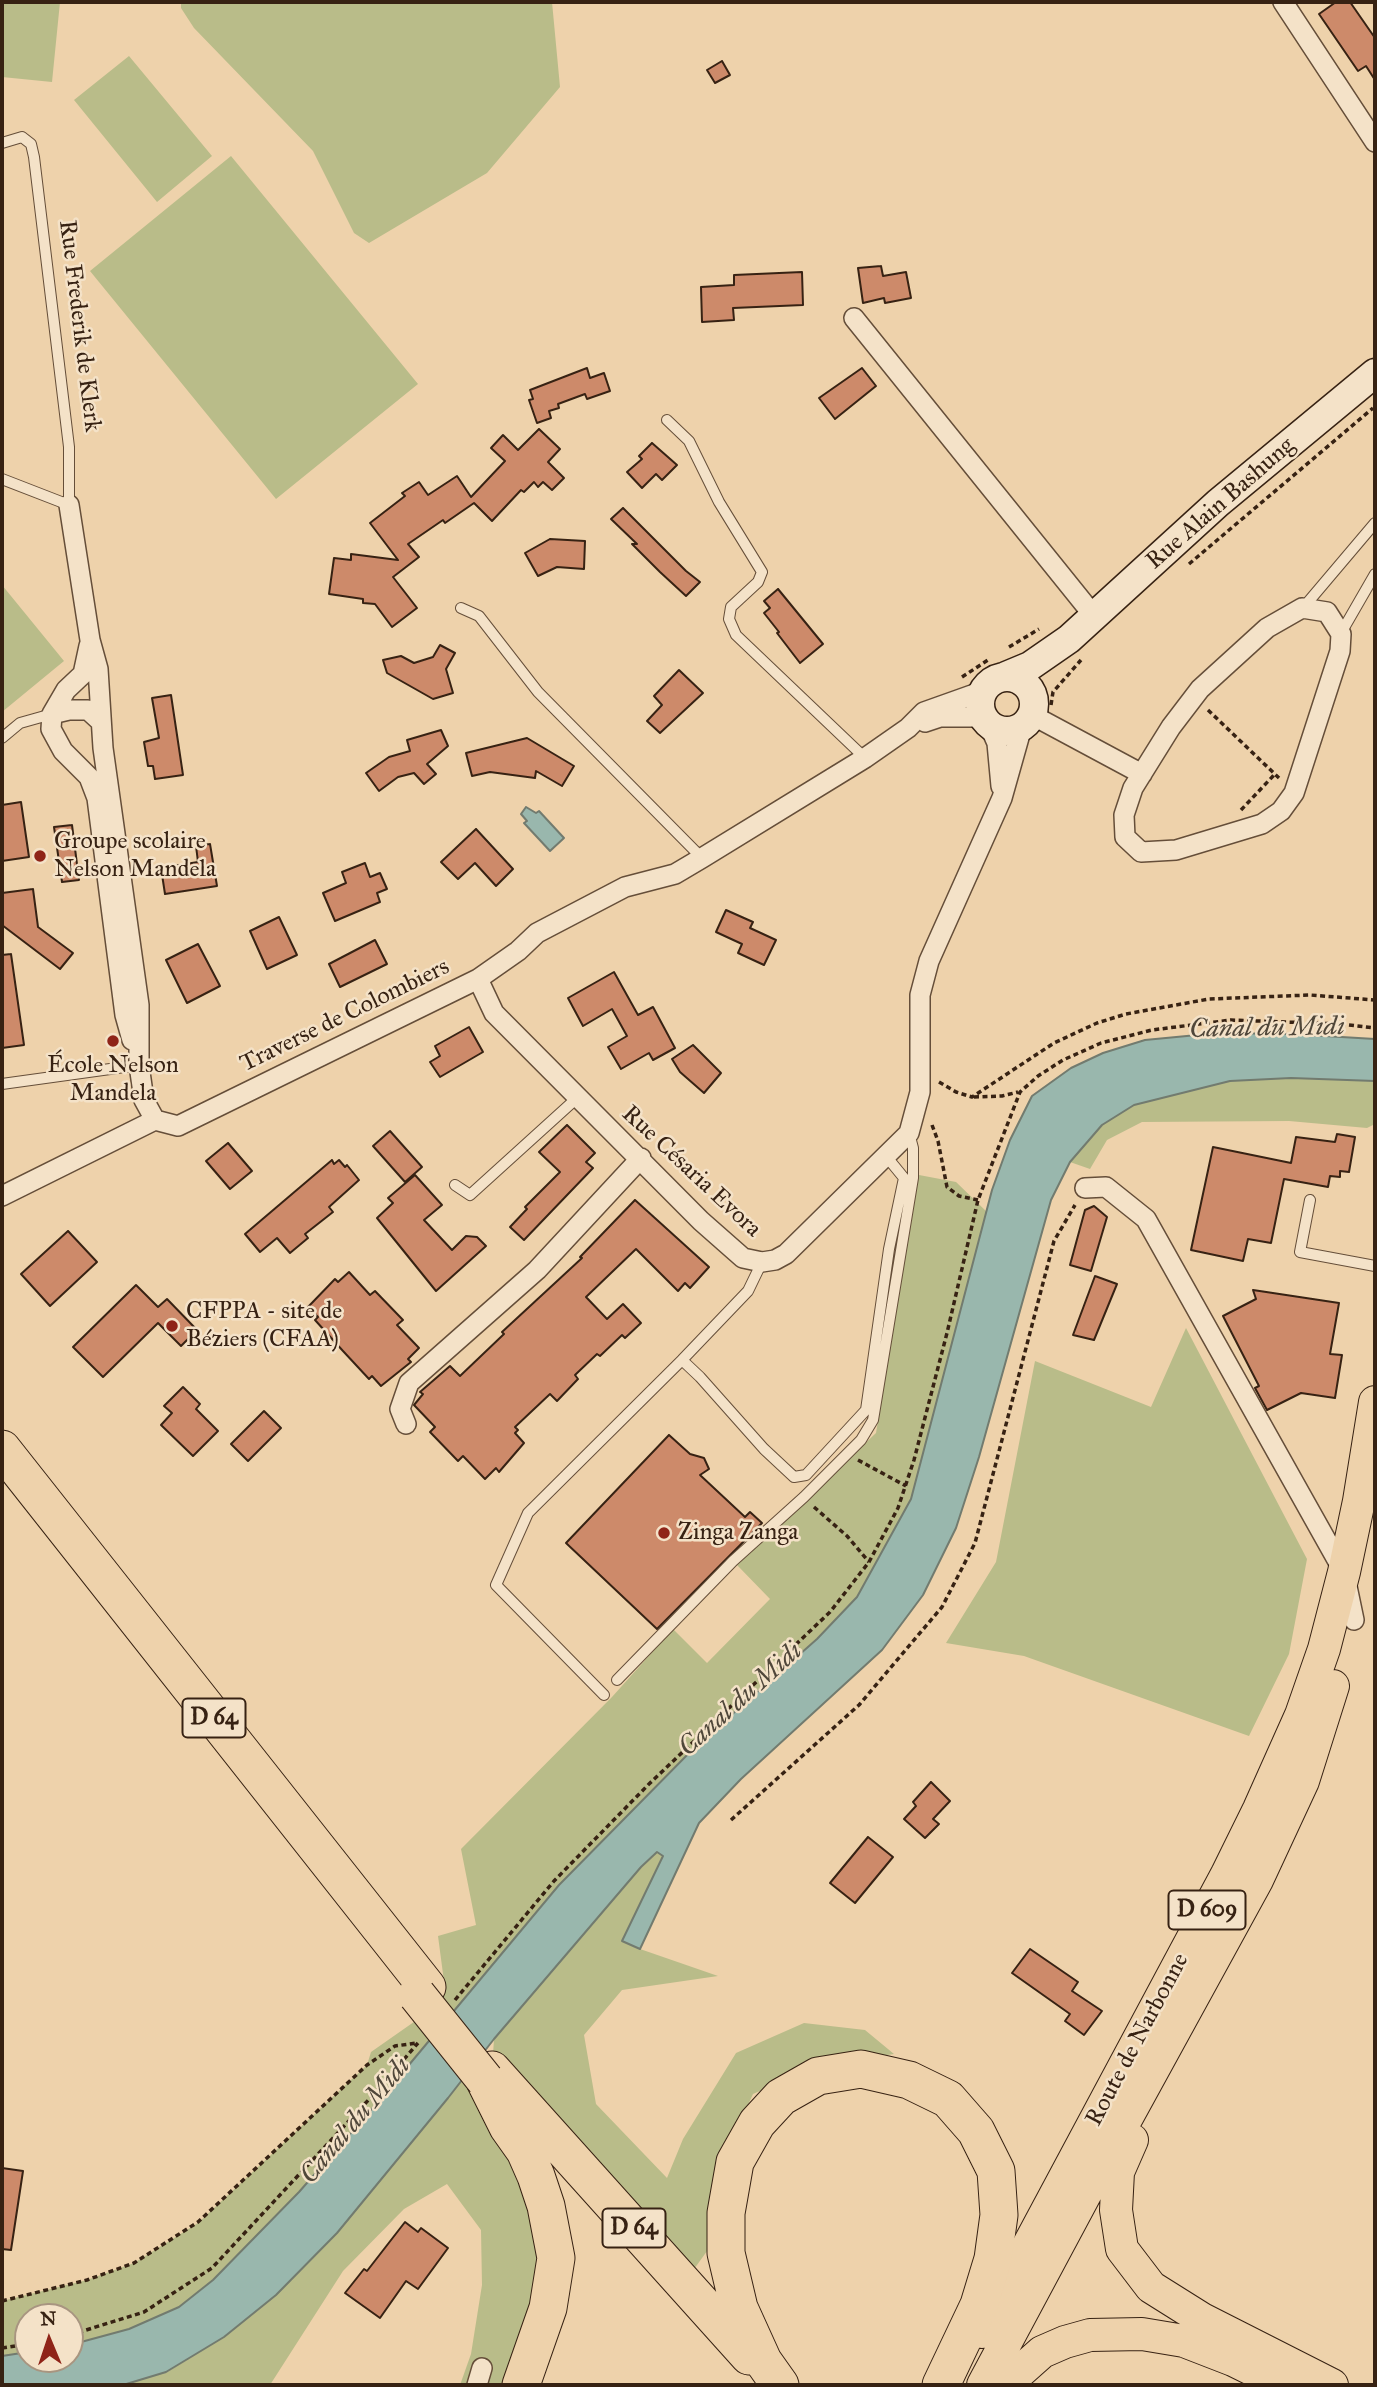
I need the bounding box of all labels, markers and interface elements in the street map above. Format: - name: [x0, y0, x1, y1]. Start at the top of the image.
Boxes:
- street label: Rue Frederik de Klerk: [52, 218, 106, 434]
- street label: Rue Alain Bashung: [1141, 432, 1301, 576]
- place label: Groupe scolaire Nelson Mandela: [54, 828, 216, 884]
- marker: Groupe scolaire Nelson Mandela: [32, 848, 48, 864]
- street label: Traverse de Colombiers: [236, 953, 454, 1079]
- water label: Canal du Midi: [1189, 1012, 1345, 1046]
- marker: École Nelson Mandela: [105, 1033, 121, 1049]
- place label: École Nelson Mandela: [47, 1052, 179, 1108]
- street label: Rue Césaria Evora: [615, 1100, 767, 1244]
- place label: CFPPA - site de Béziers (CFAA): [186, 1298, 342, 1354]
- marker: CFPPA - site de Béziers (CFAA): [164, 1318, 180, 1334]
- place label: Zinga Zanga: [678, 1519, 798, 1547]
- marker: Zinga Zanga: [656, 1525, 672, 1541]
- water label: Canal du Midi: [673, 1636, 809, 1764]
- road number: D 64: [182, 1698, 246, 1737]
- road number: D 609: [1168, 1890, 1246, 1929]
- street label: Route de Narbonne: [1080, 1949, 1196, 2131]
- water label: Canal du Midi: [294, 2051, 418, 2191]
- road number: D 64: [602, 2208, 666, 2248]
- north arrow: [14, 2303, 84, 2373]
- text: N: [40, 2307, 57, 2330]

